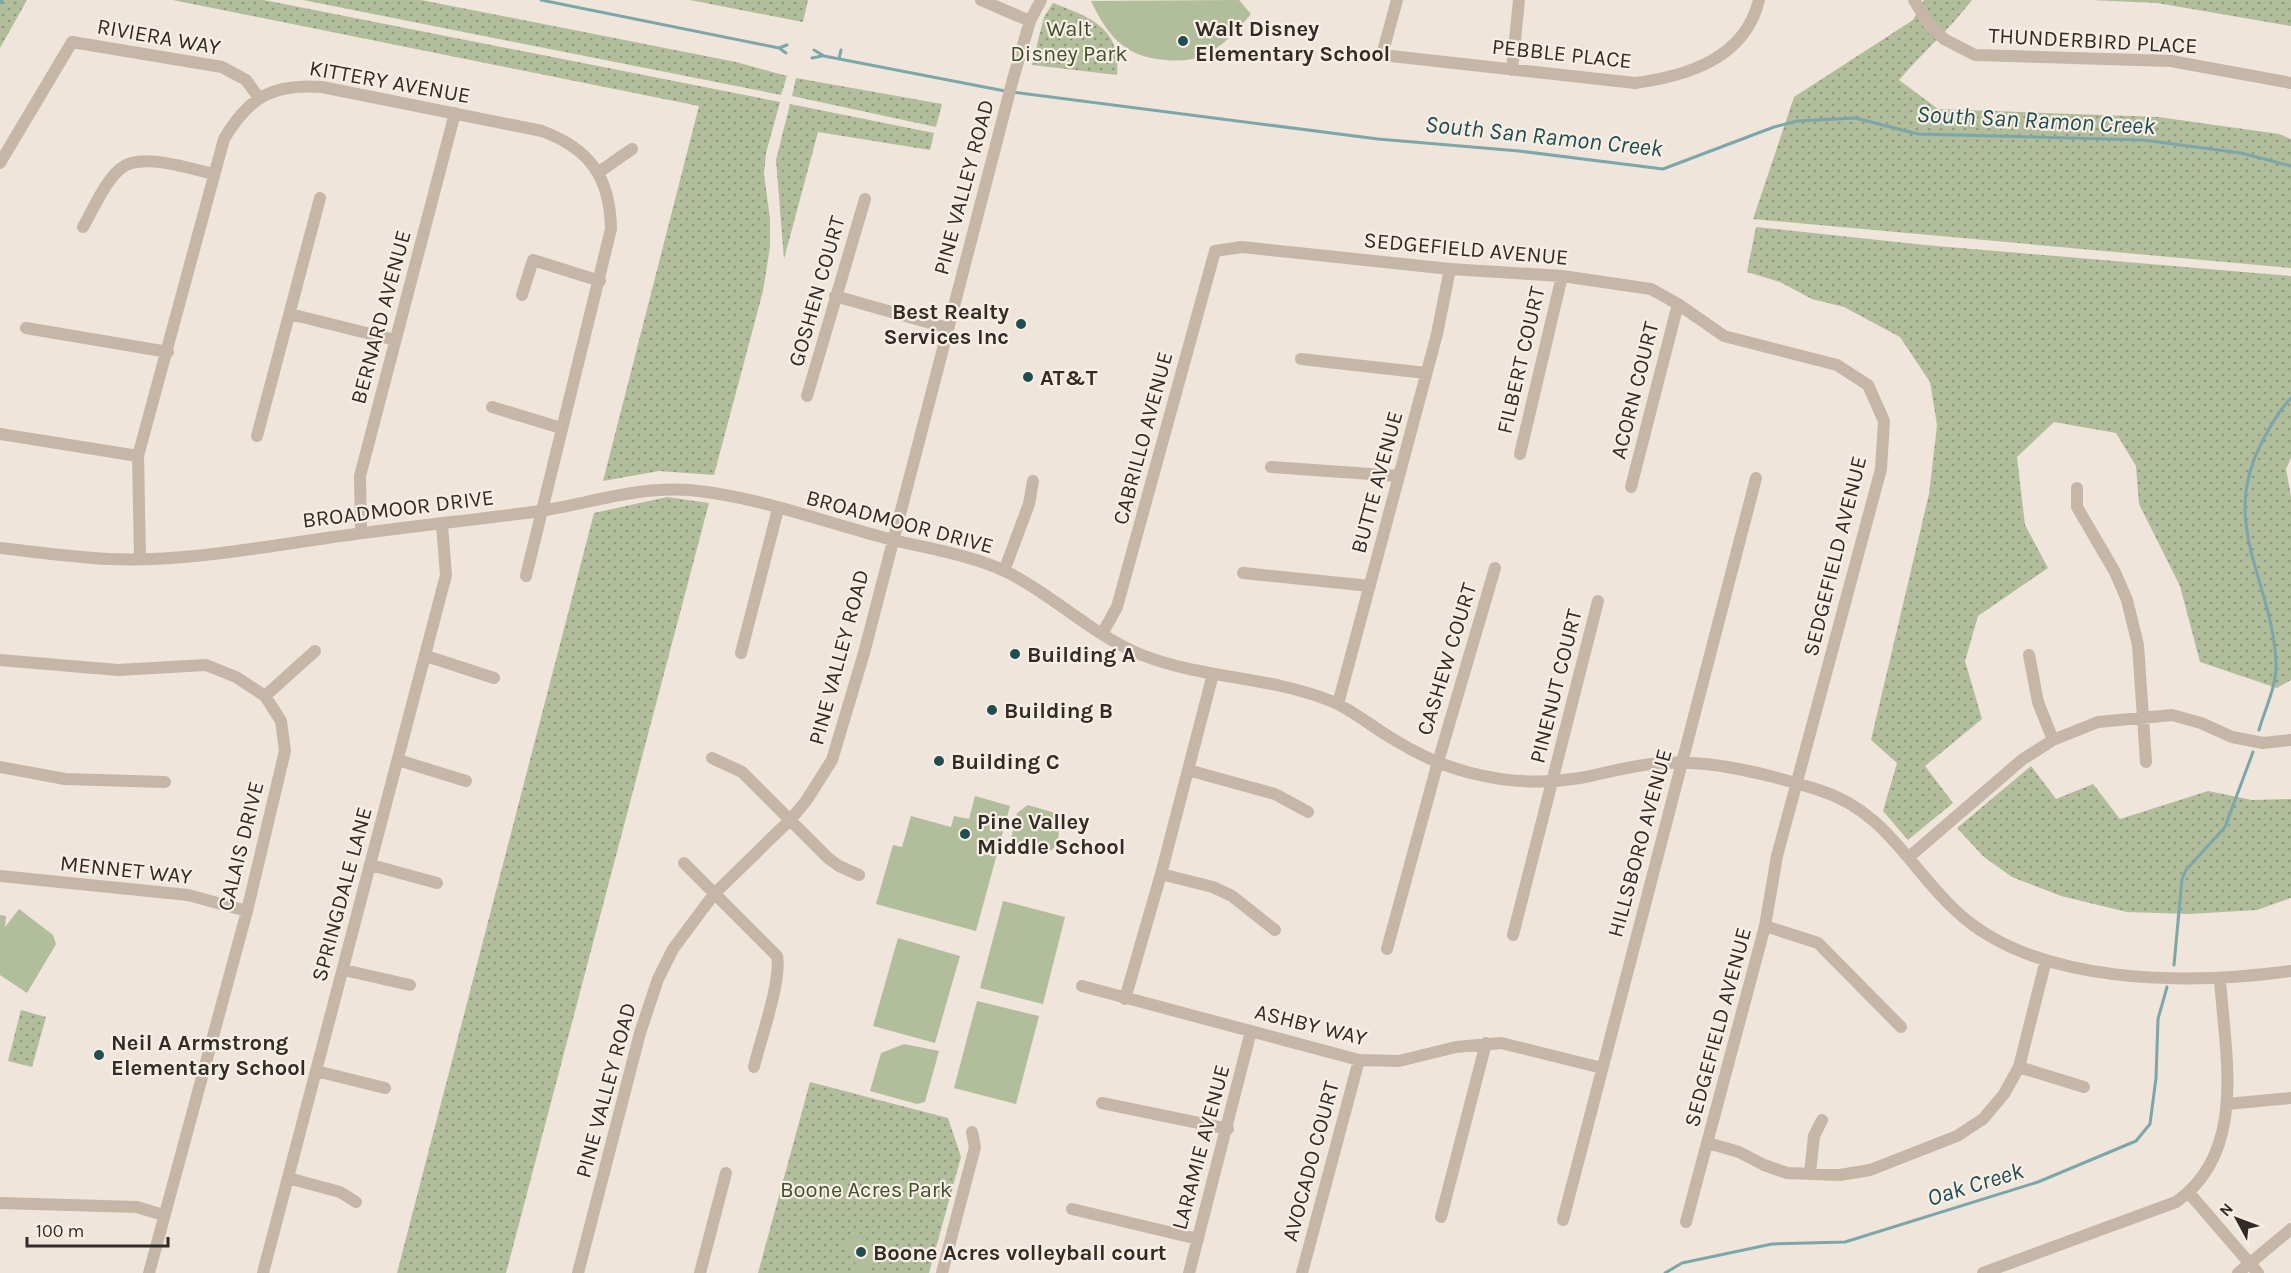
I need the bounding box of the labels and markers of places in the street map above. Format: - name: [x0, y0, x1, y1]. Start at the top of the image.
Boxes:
- place label: Walt Disney Elementary School: [1195, 16, 1390, 67]
- marker: Walt Disney Elementary School: [1176, 34, 1190, 48]
- place label: Best Realty Services Inc: [884, 299, 1009, 350]
- marker: Best Realty Services Inc: [1014, 317, 1028, 331]
- place label: AT&T: [1040, 365, 1098, 391]
- marker: AT&T: [1021, 370, 1035, 384]
- place label: Building A: [1027, 642, 1136, 668]
- marker: Building A: [1008, 647, 1022, 661]
- place label: Building B: [1004, 698, 1113, 724]
- marker: Building B: [985, 703, 999, 717]
- place label: Building C: [951, 749, 1060, 775]
- marker: Building C: [932, 754, 946, 768]
- place label: Pine Valley Middle School: [977, 809, 1125, 860]
- marker: Pine Valley Middle School: [958, 827, 972, 841]
- place label: Neil A Armstrong Elementary School: [111, 1030, 306, 1081]
- marker: Neil A Armstrong Elementary School: [92, 1048, 106, 1062]
- place label: Boone Acres volleyball court: [873, 1240, 1167, 1266]
- marker: Boone Acres volleyball court: [854, 1245, 868, 1259]

